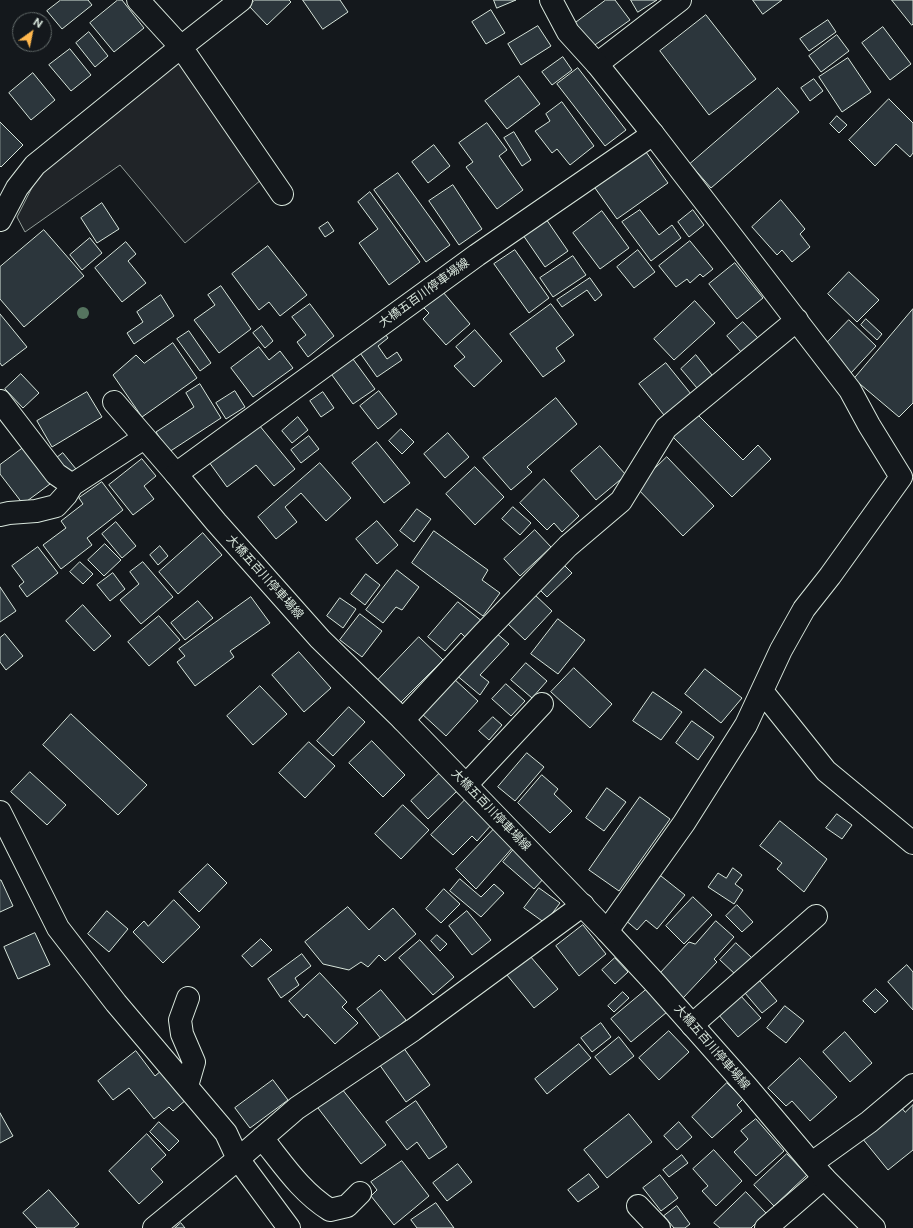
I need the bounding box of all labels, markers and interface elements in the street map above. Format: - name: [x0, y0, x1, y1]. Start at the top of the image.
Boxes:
- north arrow: [12, 12, 52, 52]
- text: N: [31, 15, 45, 30]
- street label: 大橋五百川停車場線: [376, 255, 472, 331]
- street label: 大橋五百川停車場線: [224, 532, 306, 622]
- street label: 大橋五百川停車場線: [448, 766, 534, 854]
- street label: 大橋五百川停車場線: [671, 1002, 753, 1092]

